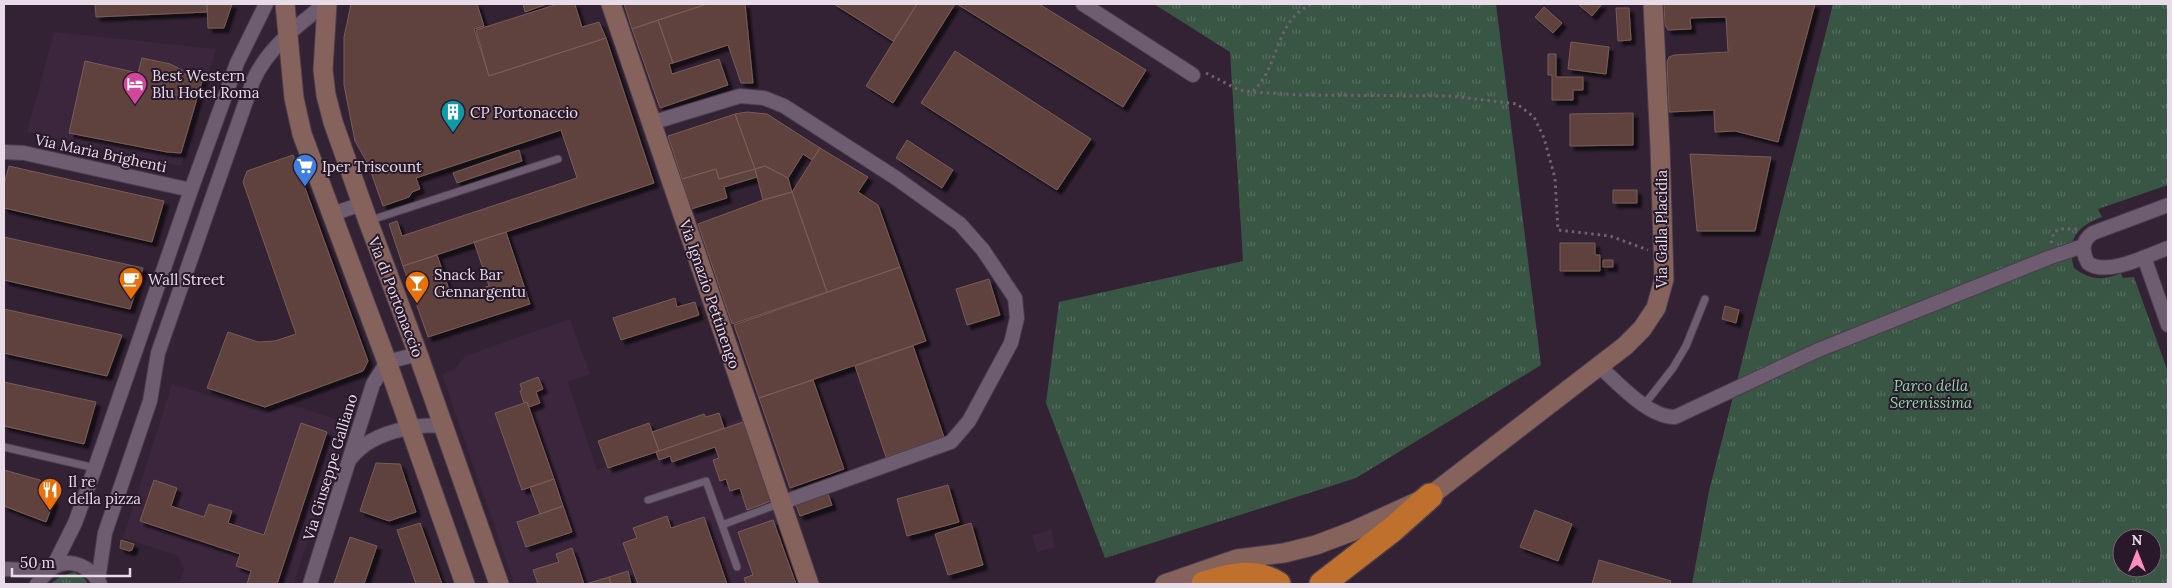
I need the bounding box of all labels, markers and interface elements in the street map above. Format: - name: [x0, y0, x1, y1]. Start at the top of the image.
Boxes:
- place label: Best Western Blu Hotel Roma: [152, 66, 260, 102]
- hotel icon: Best Western Blu Hotel Roma: [122, 71, 148, 105]
- building icon: CP Portonaccio: [440, 99, 466, 133]
- place label: CP Portonaccio: [470, 103, 578, 122]
- street label: Via Maria Brighenti: [32, 130, 169, 176]
- supermarket icon: Iper Triscount: [292, 153, 318, 187]
- place label: Iper Triscount: [322, 157, 422, 176]
- street label: Via Galla Placidia: [1652, 170, 1671, 289]
- street label: Via Ignazio Pettinengo: [675, 216, 744, 371]
- street label: Via di Portonaccio: [364, 233, 428, 360]
- place label: Snack Bar Gennargentu: [434, 265, 526, 301]
- cafe icon: Wall Street: [118, 266, 144, 300]
- place label: Wall Street: [148, 270, 225, 289]
- bar icon: Snack Bar Gennargentu: [404, 270, 430, 304]
- park label: Parco della Serenissima: [1890, 376, 1973, 412]
- street label: Via Giuseppe Galliano: [298, 391, 361, 544]
- place label: Il re della pizza: [68, 472, 141, 508]
- restaurant icon: Il re della pizza: [37, 477, 63, 511]
- north arrow: [2112, 528, 2162, 578]
- text: N: [2132, 531, 2143, 549]
- scale bar: [12, 546, 130, 578]
- text: 50 m: [20, 553, 55, 572]

